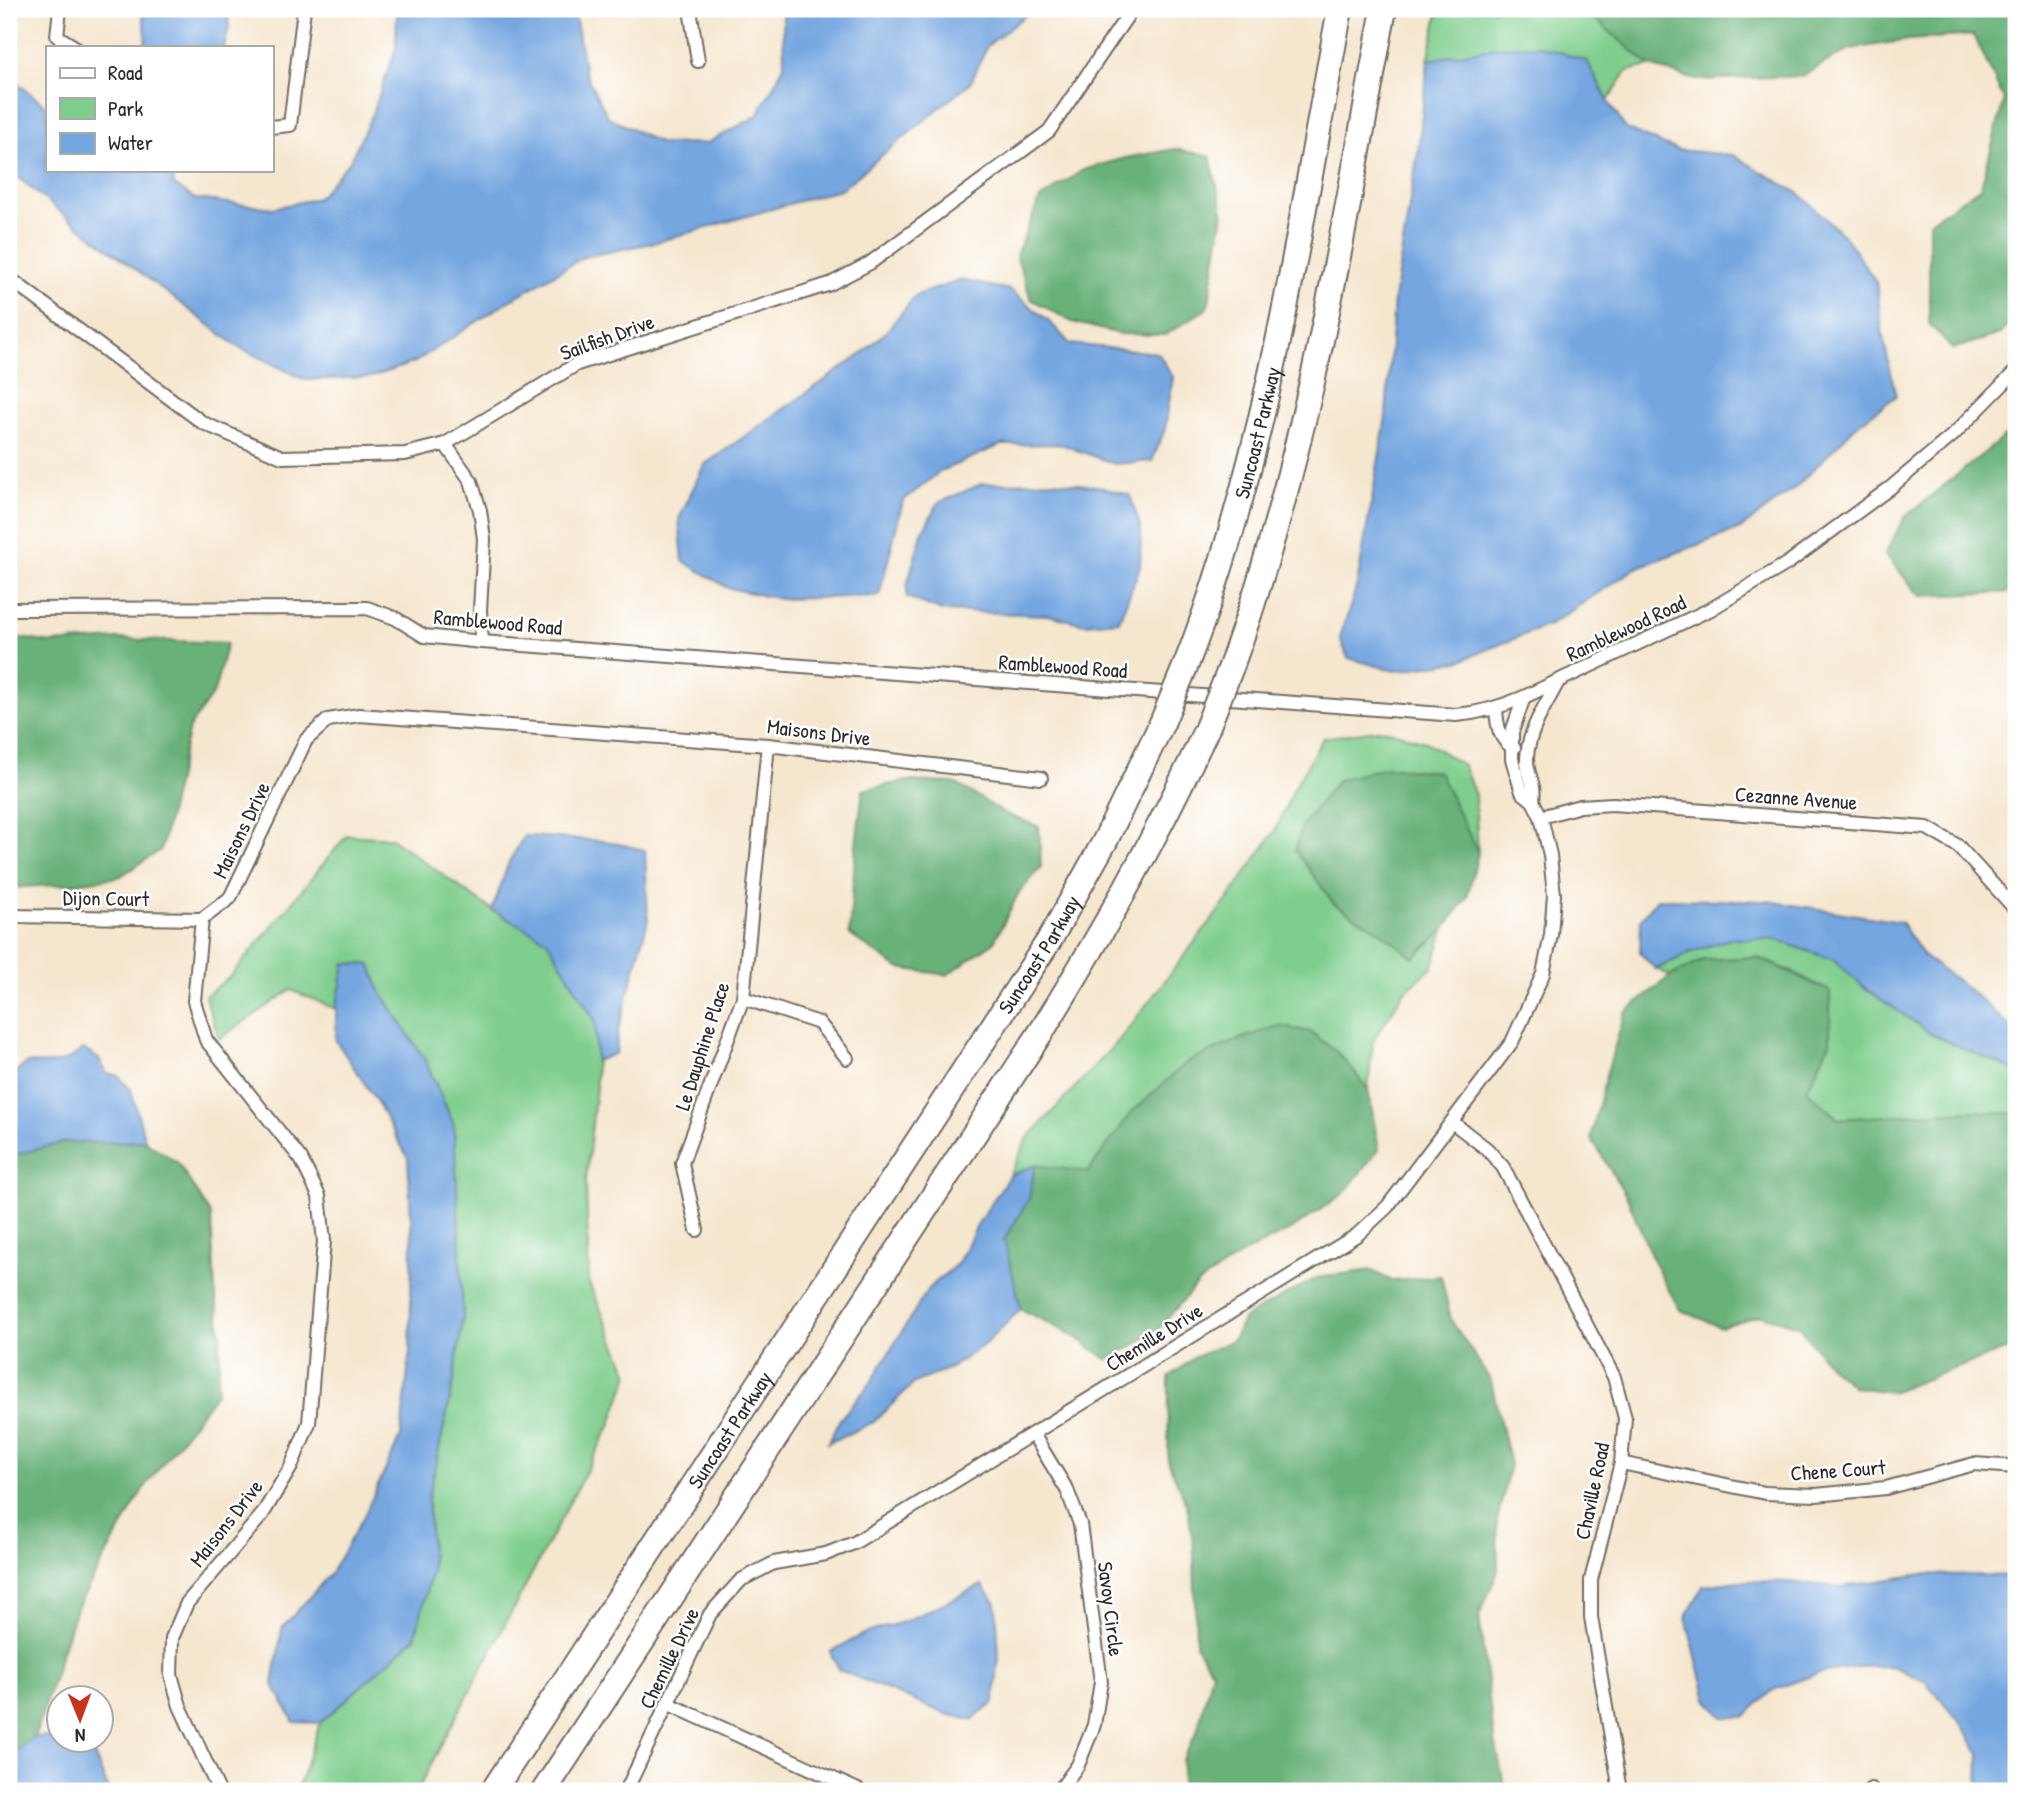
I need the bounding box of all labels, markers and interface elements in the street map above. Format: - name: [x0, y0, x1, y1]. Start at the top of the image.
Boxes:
- legend: [46, 46, 273, 172]
- text: Road: [108, 58, 142, 87]
- text: Park: [108, 94, 143, 123]
- text: Water: [108, 128, 153, 157]
- street label: Sailfish Drive: [556, 307, 658, 367]
- street label: Suncoast Parkway: [1227, 364, 1287, 502]
- street label: Ramblewood Road: [1562, 588, 1690, 668]
- street label: Ramblewood Road: [433, 602, 563, 642]
- street label: Ramblewood Road: [998, 647, 1128, 685]
- street label: Maisons Drive: [766, 711, 872, 753]
- street label: Maisons Drive: [205, 777, 277, 883]
- street label: Cezanne Avenue: [1734, 779, 1858, 817]
- street label: Dijon Court: [63, 883, 150, 913]
- street label: Suncoast Parkway: [991, 890, 1086, 1019]
- street label: Le Dauphine Place: [668, 978, 736, 1114]
- street label: Chemille Drive: [1100, 1296, 1208, 1378]
- street label: Suncoast Parkway: [680, 1365, 778, 1494]
- street label: Chaville Road: [1568, 1440, 1616, 1542]
- street label: Chene Court: [1790, 1452, 1887, 1488]
- street label: Maisons Drive: [183, 1473, 269, 1573]
- street label: Savoy Circle: [1091, 1560, 1131, 1658]
- street label: Chemille Drive: [632, 1602, 706, 1714]
- north arrow: [46, 1685, 116, 1755]
- text: N: [75, 1723, 86, 1749]

